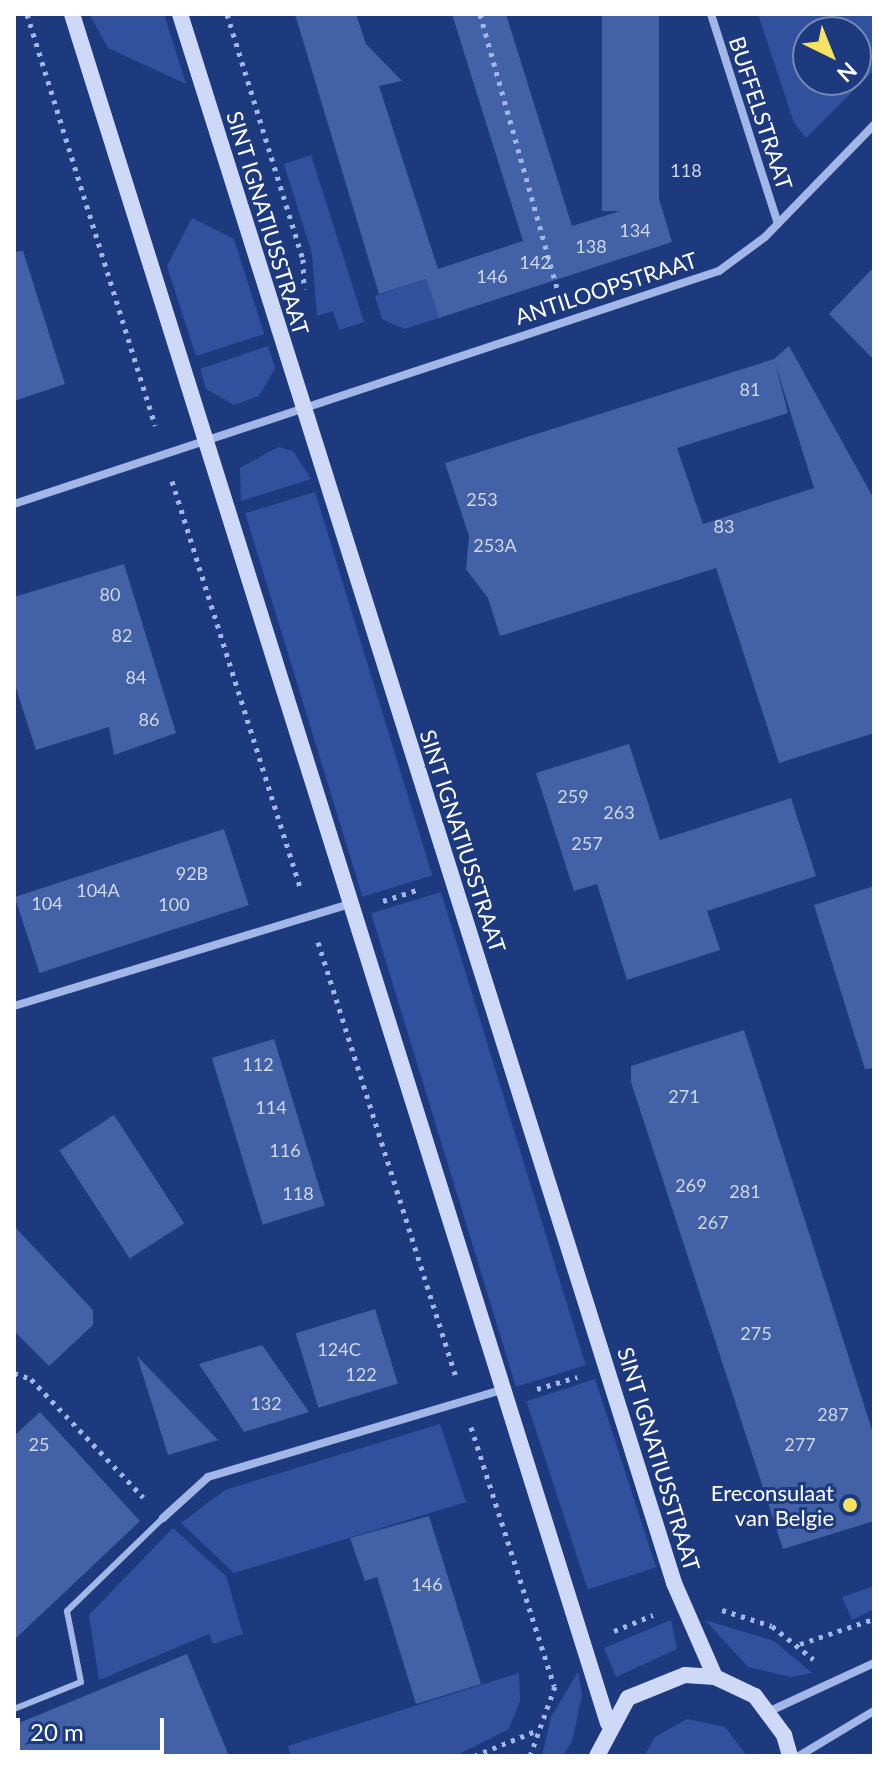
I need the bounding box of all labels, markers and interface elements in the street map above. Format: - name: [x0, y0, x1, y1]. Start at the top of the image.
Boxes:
- north arrow: [792, 16, 872, 96]
- street label: BUFFELSTRAAT: [724, 33, 798, 193]
- text: N: [832, 57, 863, 88]
- street label: SINT IGNATIUSSTRAAT: [221, 108, 315, 338]
- house number: 118: [670, 159, 702, 181]
- house number: 134: [619, 219, 651, 241]
- house number: 138: [575, 235, 607, 257]
- street label: ANTILOOPSTRAAT: [512, 246, 700, 330]
- house number: 142: [519, 251, 551, 273]
- house number: 146: [476, 265, 508, 287]
- house number: 81: [740, 378, 760, 400]
- house number: 253: [466, 488, 498, 510]
- house number: 83: [714, 515, 734, 537]
- house number: 253A: [473, 534, 517, 556]
- house number: 80: [100, 583, 120, 605]
- house number: 82: [112, 624, 132, 646]
- house number: 84: [126, 666, 146, 688]
- house number: 86: [139, 708, 159, 730]
- street label: SINT IGNATIUSSTRAAT: [414, 726, 512, 956]
- house number: 259: [557, 785, 589, 807]
- house number: 263: [603, 801, 635, 823]
- house number: 257: [571, 832, 603, 854]
- house number: 92B: [176, 862, 208, 884]
- house number: 104A: [76, 879, 120, 901]
- house number: 104: [31, 892, 63, 914]
- house number: 100: [158, 893, 190, 915]
- house number: 112: [242, 1053, 274, 1075]
- house number: 271: [668, 1085, 700, 1107]
- house number: 114: [255, 1096, 287, 1118]
- house number: 116: [269, 1139, 301, 1161]
- house number: 269: [675, 1174, 707, 1196]
- house number: 281: [729, 1180, 761, 1202]
- house number: 118: [282, 1182, 314, 1204]
- house number: 267: [697, 1211, 729, 1233]
- house number: 275: [740, 1322, 772, 1344]
- house number: 124C: [317, 1338, 361, 1360]
- street label: SINT IGNATIUSSTRAAT: [612, 1344, 706, 1574]
- house number: 122: [345, 1363, 377, 1385]
- house number: 132: [250, 1392, 282, 1414]
- house number: 287: [817, 1403, 849, 1425]
- house number: 25: [29, 1433, 49, 1455]
- house number: 277: [784, 1433, 816, 1455]
- place label: Ereconsulaat van Belgie: [711, 1479, 834, 1530]
- marker: Ereconsulaat van Belgie: [841, 1496, 859, 1514]
- house number: 146: [411, 1573, 443, 1595]
- scale bar: [20, 1702, 168, 1752]
- text: 20 m: [30, 1717, 84, 1746]

